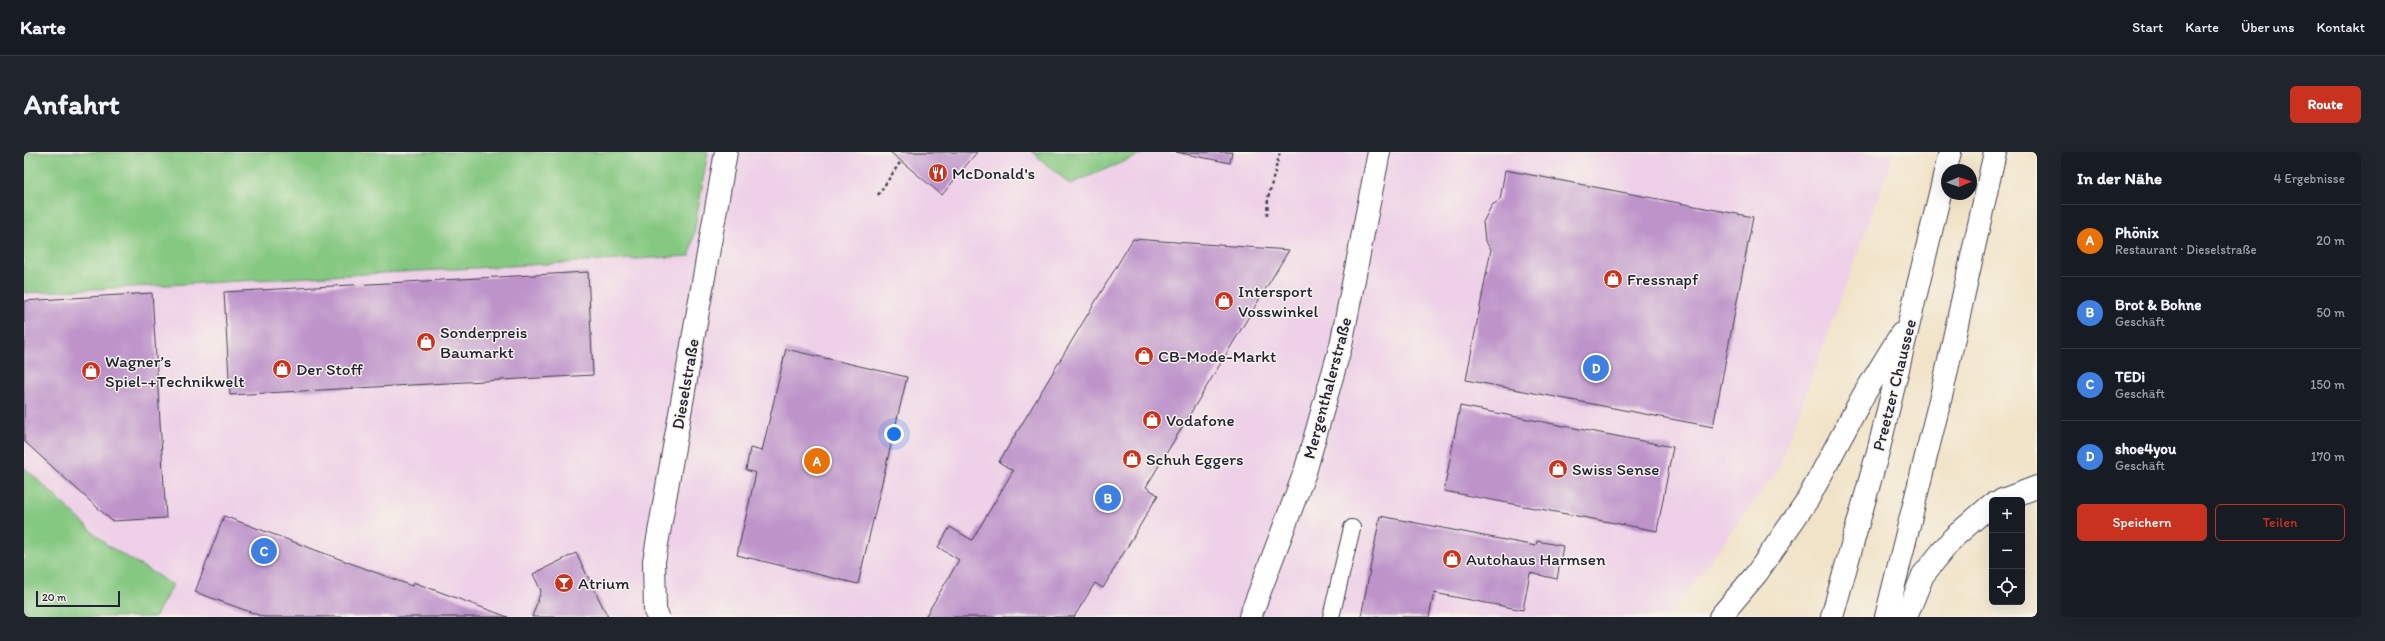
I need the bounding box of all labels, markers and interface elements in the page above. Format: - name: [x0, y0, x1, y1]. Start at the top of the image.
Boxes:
- text: Karte: [20, 16, 66, 39]
- text: Start: [2132, 19, 2163, 36]
- text: Karte: [2185, 19, 2219, 36]
- text: Über uns: [2241, 19, 2294, 36]
- text: Kontakt: [2316, 19, 2365, 36]
- button: Route: [2290, 86, 2361, 123]
- text: Anfahrt: [24, 87, 119, 121]
- restaurant icon: McDonald's: [927, 162, 949, 184]
- place label: McDonald's: [952, 163, 1035, 183]
- north arrow: [1941, 164, 1977, 200]
- text: In der Nähe: [2077, 168, 2162, 188]
- text: 4 Ergebnisse: [2274, 171, 2345, 186]
- text: Phönix: [2115, 224, 2159, 242]
- text: A: [2086, 233, 2094, 248]
- text: 20 m: [2316, 233, 2345, 248]
- text: Restaurant · Dieselstraße: [2115, 242, 2257, 257]
- shop icon: Fressnapf: [1602, 268, 1624, 290]
- place label: Fressnapf: [1627, 269, 1699, 289]
- place label: Intersport Vosswinkel: [1238, 281, 1319, 321]
- shop icon: Intersport Vosswinkel: [1213, 290, 1235, 312]
- text: Brot & Bohne: [2115, 296, 2201, 314]
- text: B: [2086, 305, 2094, 320]
- text: 50 m: [2316, 305, 2345, 320]
- text: Geschäft: [2115, 314, 2165, 329]
- street label: Mergenthalerstraße: [1298, 315, 1356, 461]
- street label: Preetzer Chaussee: [1868, 317, 1920, 453]
- place label: Sonderpreis Baumarkt: [440, 322, 527, 362]
- shop icon: Sonderpreis Baumarkt: [415, 331, 437, 353]
- street label: Dieselstraße: [667, 337, 703, 431]
- shop icon: CB-Mode-Markt: [1133, 345, 1155, 367]
- place label: CB-Mode-Markt: [1158, 346, 1277, 366]
- place label: Wagner’s Spiel-+Technikwelt: [105, 351, 245, 391]
- pin: D: [1583, 353, 1609, 383]
- shop icon: Der Stoff: [271, 358, 293, 380]
- place label: Der Stoff: [296, 359, 363, 379]
- shop icon: Wagner’s Spiel-+Technikwelt: [80, 360, 102, 382]
- text: TEDi: [2115, 368, 2145, 386]
- text: C: [2086, 377, 2094, 392]
- text: 150 m: [2310, 377, 2345, 392]
- text: Geschäft: [2115, 386, 2165, 401]
- shop icon: Vodafone: [1141, 409, 1163, 431]
- place label: Vodafone: [1166, 410, 1235, 430]
- your location: [884, 424, 904, 444]
- text: shoe4you: [2115, 440, 2176, 458]
- pin: A: [804, 446, 830, 476]
- shop icon: Schuh Eggers: [1121, 448, 1143, 470]
- place label: Schuh Eggers: [1146, 449, 1244, 469]
- text: D: [2086, 449, 2094, 464]
- text: 170 m: [2311, 449, 2345, 464]
- shop icon: Swiss Sense: [1547, 458, 1569, 480]
- text: Geschäft: [2115, 458, 2165, 473]
- place label: Swiss Sense: [1572, 459, 1660, 479]
- pin: B: [1095, 483, 1121, 513]
- map controls: [1989, 497, 2025, 605]
- button: +: [1989, 497, 2025, 533]
- button: Speichern: [2077, 504, 2207, 541]
- button: Teilen: [2215, 504, 2345, 541]
- button: −: [1989, 533, 2025, 569]
- pin: C: [251, 536, 277, 566]
- shop icon: Autohaus Harmsen: [1441, 548, 1463, 570]
- place label: Autohaus Harmsen: [1466, 549, 1606, 569]
- button: locate: [1989, 569, 2025, 605]
- bar icon: Atrium: [553, 572, 575, 594]
- place label: Atrium: [578, 573, 630, 593]
- scale bar: [36, 589, 120, 608]
- text: 20 m: [42, 591, 66, 604]

